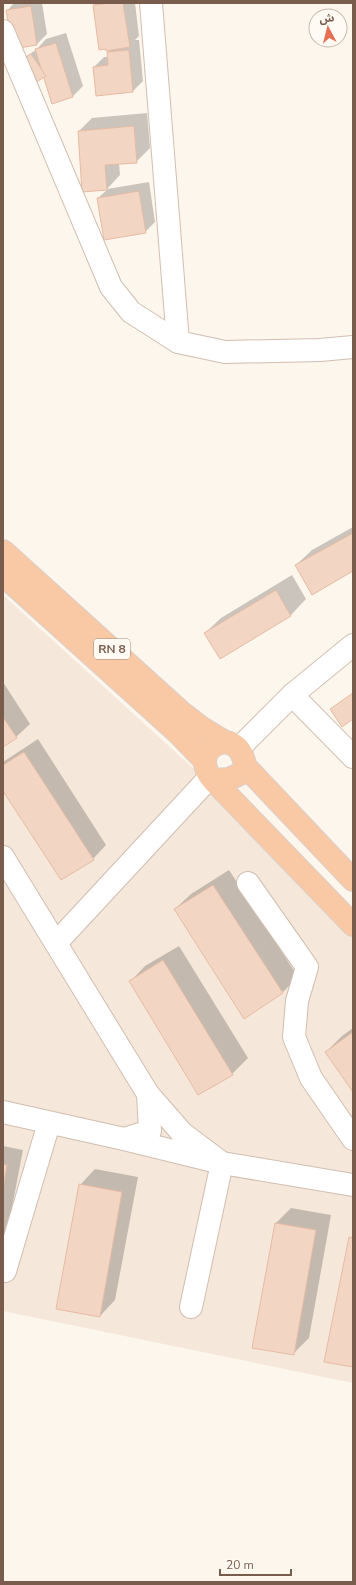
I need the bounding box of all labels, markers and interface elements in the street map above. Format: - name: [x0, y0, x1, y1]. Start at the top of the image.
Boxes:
- north arrow: [308, 8, 348, 48]
- text: ش: [318, 10, 335, 27]
- road number: RN 8: [94, 639, 130, 659]
- scale bar: [220, 1551, 291, 1577]
- text: 20 m: [226, 1557, 254, 1573]

